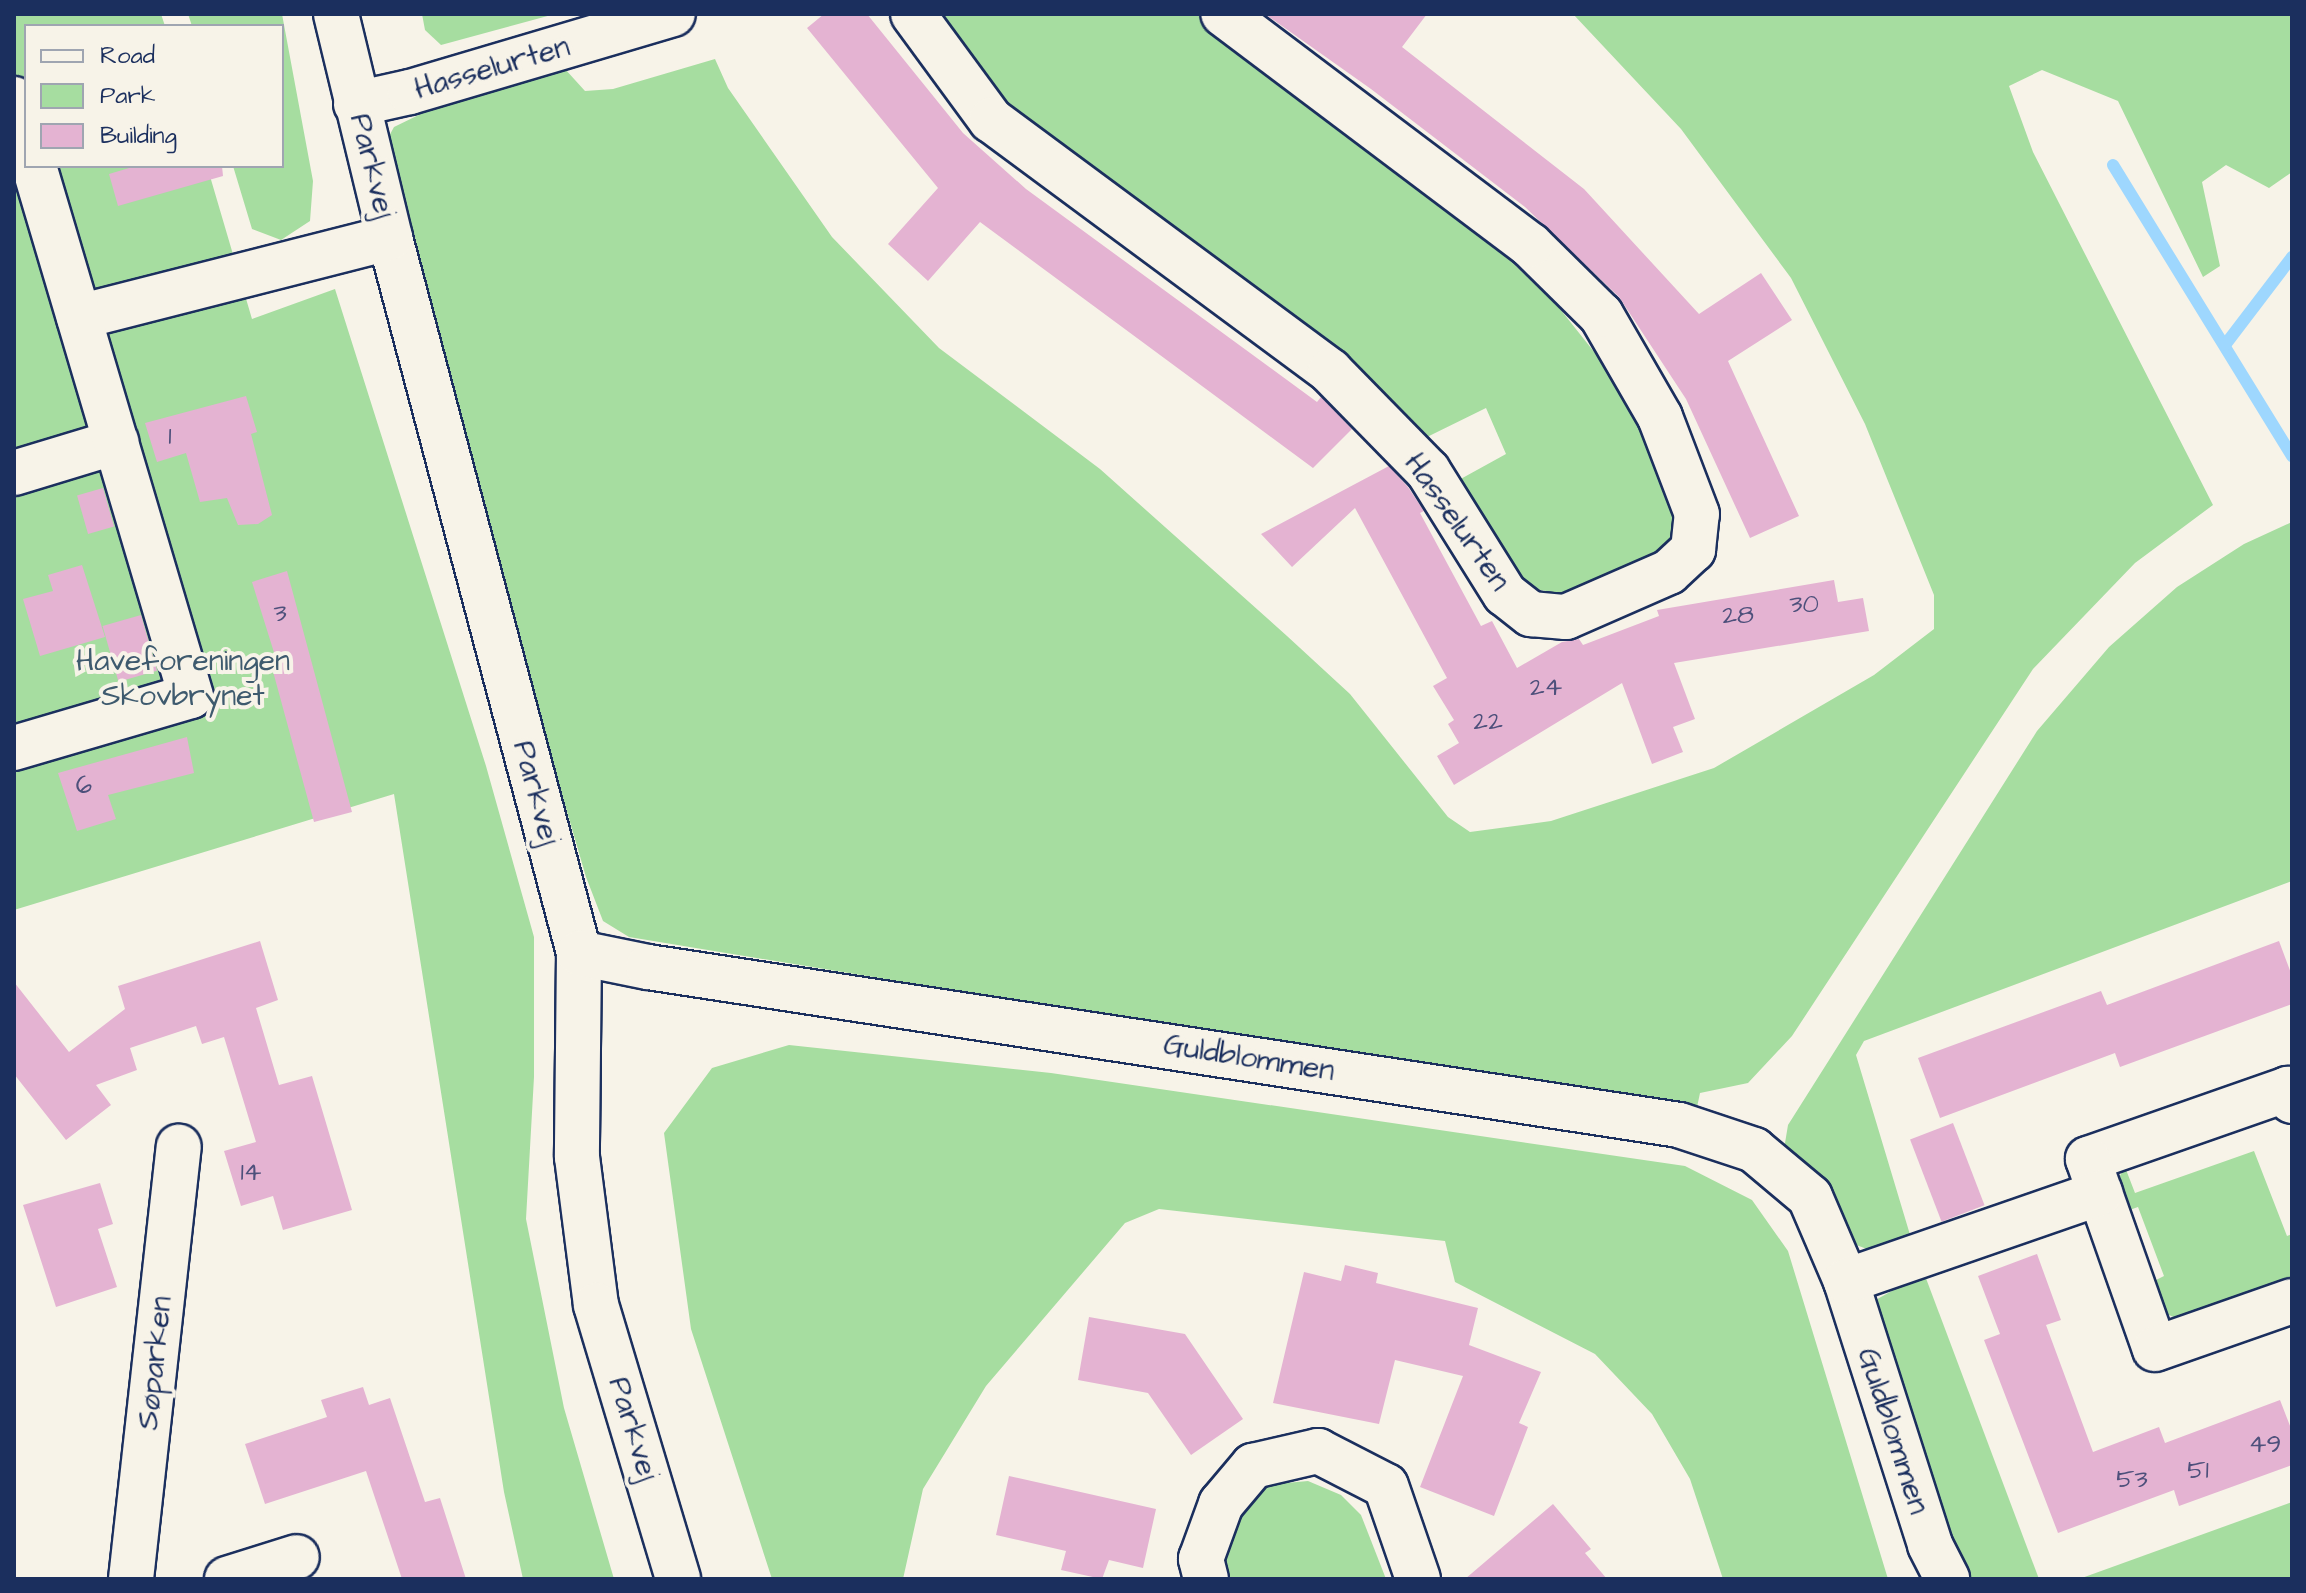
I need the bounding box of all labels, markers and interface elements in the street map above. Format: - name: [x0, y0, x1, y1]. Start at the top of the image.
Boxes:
- legend: [24, 24, 284, 168]
- street label: Hasselurten: [410, 29, 574, 107]
- text: Road: [100, 39, 155, 73]
- text: Park: [100, 79, 156, 113]
- street label: Parkvej: [342, 110, 402, 222]
- text: Building: [100, 119, 177, 153]
- house number: 1: [168, 421, 172, 453]
- street label: Hasselurten: [1396, 446, 1518, 598]
- house number: 30: [1789, 589, 1819, 621]
- house number: 3: [273, 598, 287, 630]
- house number: 28: [1722, 600, 1754, 632]
- park label: Haveforeningen Skovbrynet: [76, 643, 290, 714]
- house number: 24: [1530, 672, 1562, 704]
- house number: 22: [1473, 706, 1503, 738]
- street label: Parkvej: [505, 737, 567, 849]
- house number: 6: [76, 770, 92, 802]
- street label: Guldblommen: [1161, 1027, 1337, 1089]
- house number: 14: [240, 1157, 262, 1189]
- street label: Søparken: [130, 1294, 180, 1432]
- street label: Guldblommen: [1849, 1343, 1937, 1519]
- street label: Parkvej: [600, 1373, 666, 1485]
- house number: 49: [2249, 1429, 2281, 1461]
- house number: 51: [2187, 1455, 2209, 1487]
- house number: 53: [2116, 1464, 2148, 1496]

